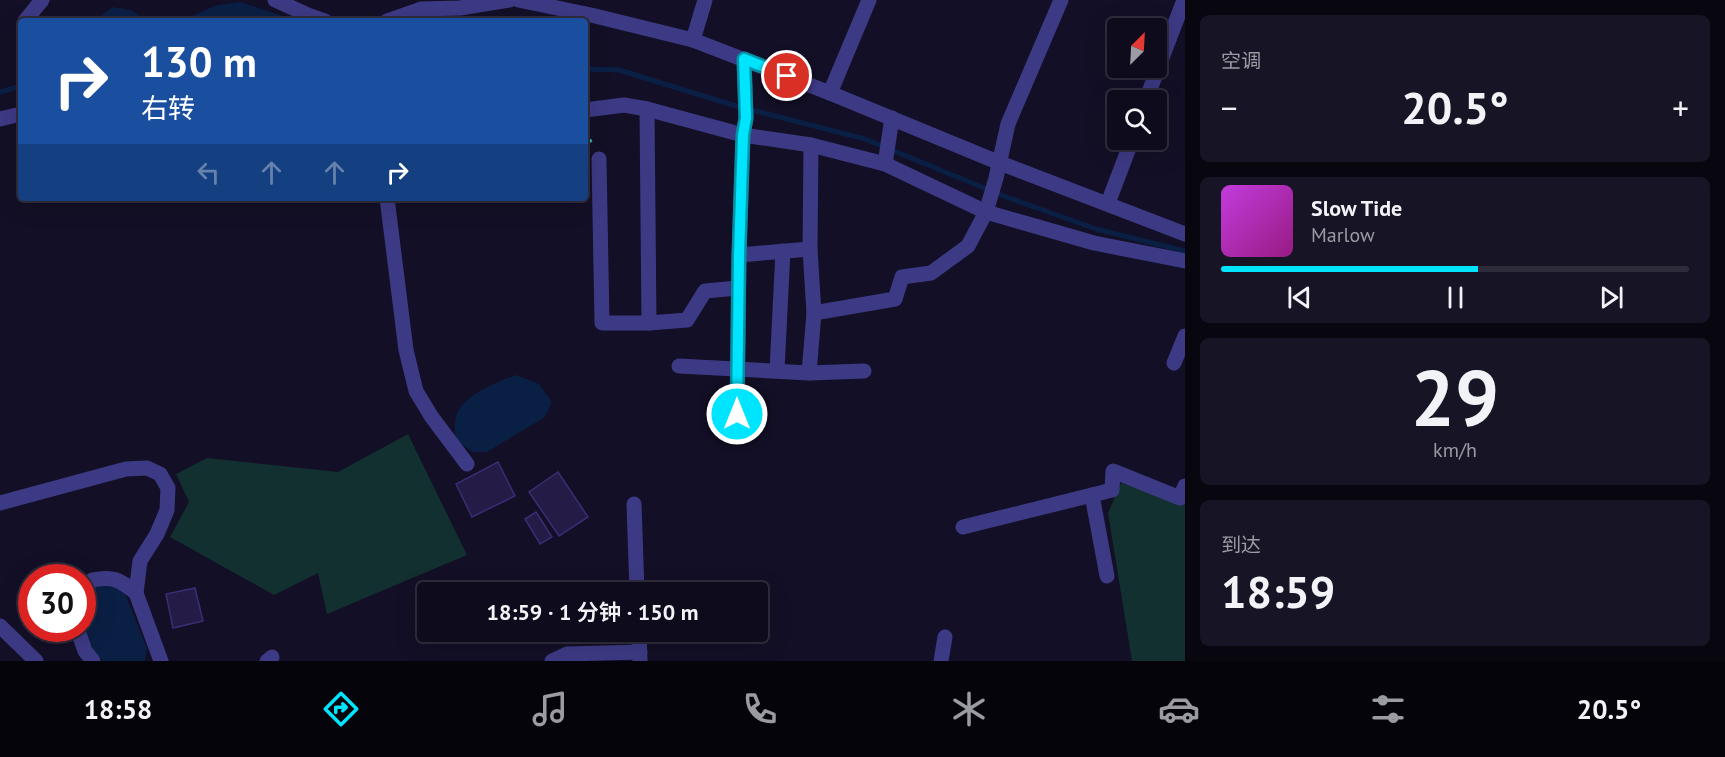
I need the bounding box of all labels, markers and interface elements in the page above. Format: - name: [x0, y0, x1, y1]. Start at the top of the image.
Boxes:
- north arrow: [1107, 18, 1167, 78]
- map controls: [1107, 18, 1167, 150]
- text: 130 m: [141, 34, 257, 89]
- icon: right: [42, 42, 120, 120]
- text: 空调: [1221, 48, 1261, 74]
- pin: [761, 50, 812, 101]
- icon: arrive: [770, 59, 803, 92]
- text: 20.5°: [1401, 78, 1509, 136]
- text: −: [1221, 86, 1238, 129]
- text: +: [1672, 86, 1689, 129]
- button: search: [1107, 90, 1167, 150]
- text: 右转: [141, 91, 195, 125]
- icon: left: [192, 156, 225, 189]
- icon: ahead: [255, 156, 288, 189]
- icon: ahead: [318, 156, 351, 189]
- icon: right: [381, 156, 414, 189]
- text: Slow Tide: [1311, 194, 1402, 222]
- text: Marlow: [1311, 222, 1375, 248]
- icon: previous: [1283, 281, 1316, 314]
- icon: pause: [1439, 281, 1472, 314]
- icon: next: [1595, 281, 1628, 314]
- text: 29: [1411, 347, 1499, 448]
- position arrow: [705, 382, 769, 446]
- text: km/h: [1433, 437, 1477, 463]
- text: 到达: [1221, 532, 1261, 558]
- text: 18:59: [1221, 562, 1335, 620]
- speed limit sign: 30: [18, 564, 96, 642]
- text: 18:59 · 1 分钟 · 150 m: [487, 598, 698, 626]
- icon: directions: [320, 688, 362, 730]
- icon: music: [529, 688, 571, 730]
- icon: phone: [739, 688, 781, 730]
- icon: climate: [948, 688, 990, 730]
- icon: car: [1158, 688, 1200, 730]
- icon: filters: [1367, 688, 1409, 730]
- text: 18:58: [84, 692, 152, 726]
- text: 20.5°: [1577, 692, 1641, 726]

